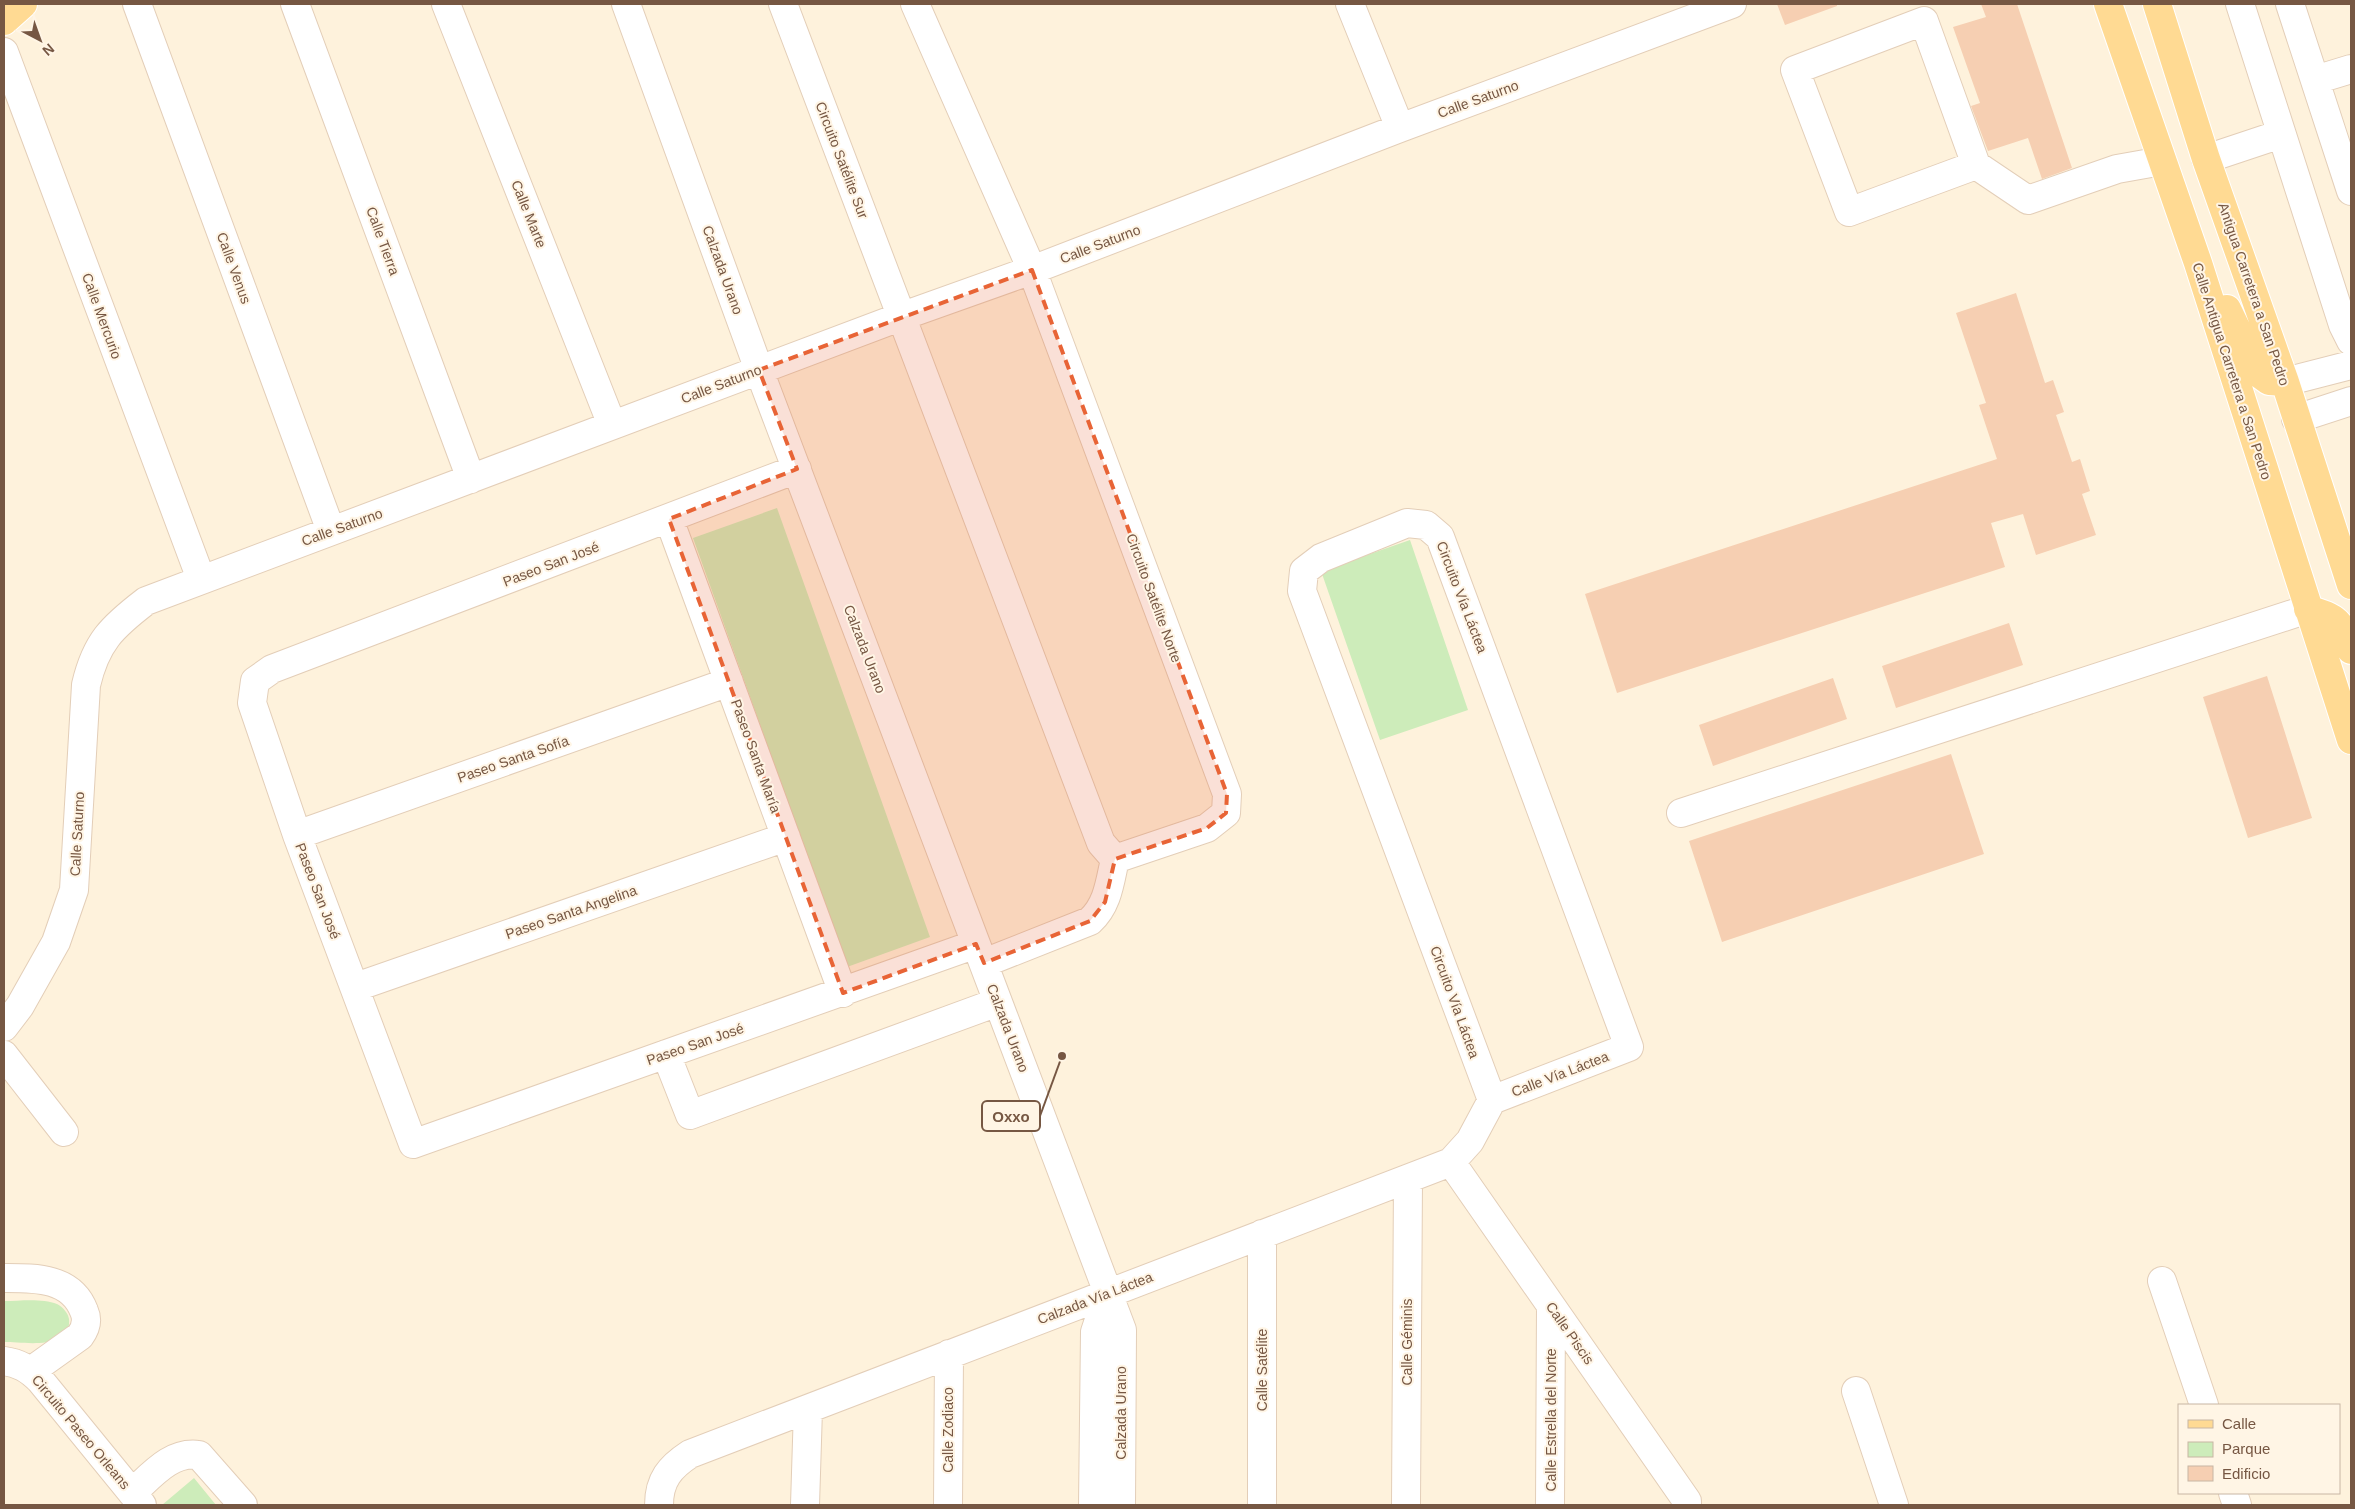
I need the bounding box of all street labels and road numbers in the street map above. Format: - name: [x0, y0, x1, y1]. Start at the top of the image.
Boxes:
- street label: Calle Saturno: [1435, 77, 1521, 121]
- street label: Circuito Satélite Sur: [812, 99, 872, 221]
- street label: Calle Marte: [508, 178, 550, 250]
- street label: Antigua Carretera a San Pedro: [2215, 201, 2293, 388]
- street label: Calle Tierra: [363, 205, 403, 278]
- street label: Calle Saturno: [1058, 221, 1143, 267]
- street label: Calzada Urano: [700, 223, 747, 317]
- street label: Calle Venus: [214, 230, 254, 306]
- street label: Calle Antigua Carretera a San Pedro: [2189, 260, 2275, 482]
- street label: Calle Mercurio: [79, 271, 125, 361]
- street label: Calle Saturno: [679, 361, 764, 407]
- street label: Calle Saturno: [299, 505, 385, 549]
- street label: Circuito Satélite Norte: [1123, 531, 1185, 665]
- street label: Paseo San José: [501, 538, 602, 590]
- street label: Circuito Vía Láctea: [1433, 539, 1491, 655]
- street label: Calzada Urano: [841, 603, 889, 696]
- street label: Paseo Santa María: [728, 697, 784, 815]
- street label: Paseo Santa Sofía: [455, 732, 571, 786]
- street label: Calle Saturno: [67, 791, 87, 877]
- street label: Paseo San José: [292, 841, 344, 942]
- street label: Paseo Santa Angelina: [503, 882, 639, 942]
- street label: Circuito Vía Láctea: [1427, 944, 1483, 1061]
- street label: Calzada Urano: [984, 982, 1032, 1075]
- street label: Paseo San José: [644, 1020, 746, 1068]
- street label: Calle Vía Láctea: [1509, 1048, 1611, 1100]
- street label: Calzada Vía Láctea: [1035, 1269, 1155, 1327]
- street label: Calle Géminis: [1399, 1298, 1415, 1386]
- street label: Calle Piscis: [1543, 1299, 1597, 1367]
- street label: Calle Satélite: [1254, 1329, 1270, 1411]
- street label: Calle Estrella del Norte: [1543, 1348, 1559, 1492]
- street label: Calzada Urano: [1113, 1366, 1129, 1460]
- street label: Circuito Paseo Orleans: [29, 1372, 133, 1492]
- street label: Calle Zodiaco: [940, 1387, 956, 1473]

